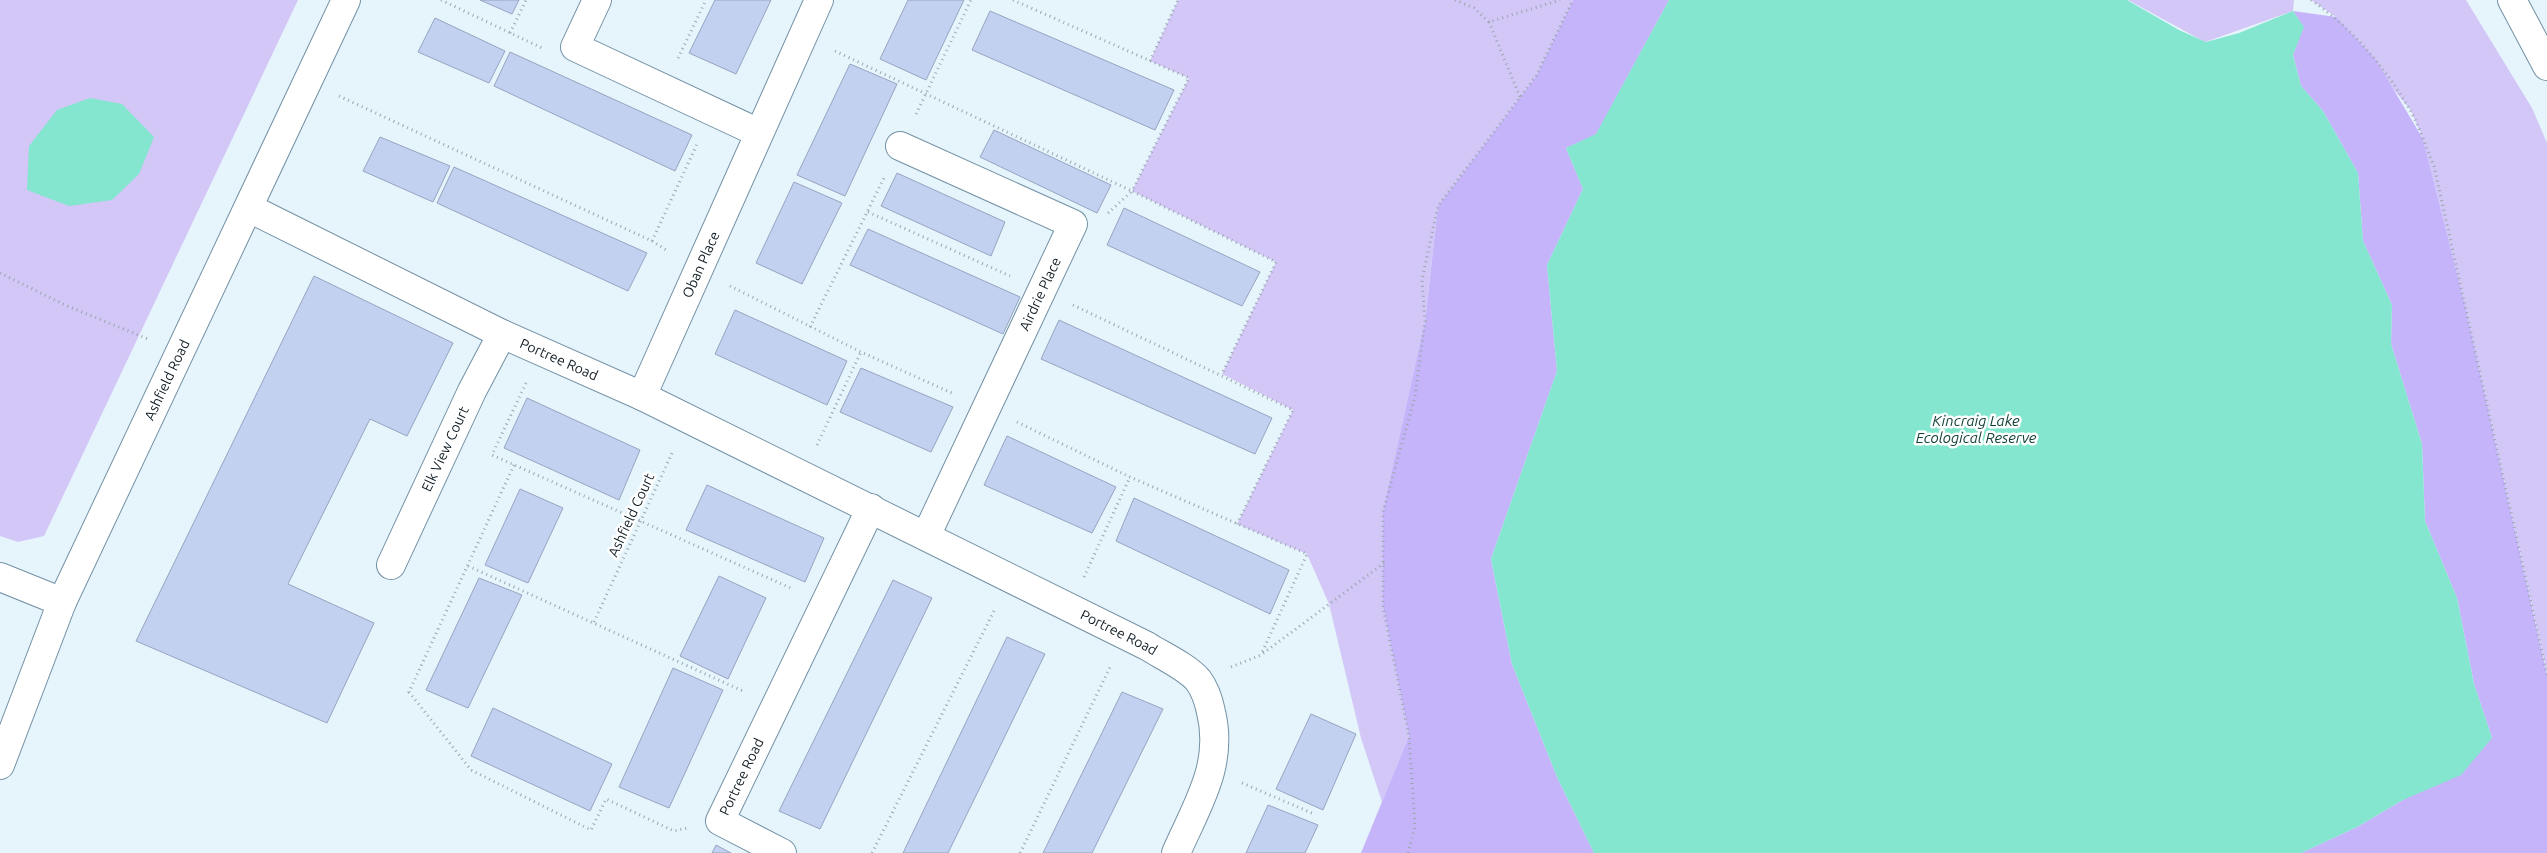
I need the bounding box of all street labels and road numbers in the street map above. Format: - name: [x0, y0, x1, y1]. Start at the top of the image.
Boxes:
- street label: Oban Place: [679, 229, 723, 300]
- street label: Airdrie Place: [1016, 255, 1064, 333]
- street label: Portree Road: [518, 335, 600, 383]
- street label: Ashfield Road: [141, 337, 193, 423]
- street label: Elk View Court: [418, 403, 472, 494]
- street label: Ashfield Court: [605, 470, 658, 559]
- street label: Portree Road: [1078, 606, 1160, 658]
- street label: Portree Road: [716, 736, 767, 818]

